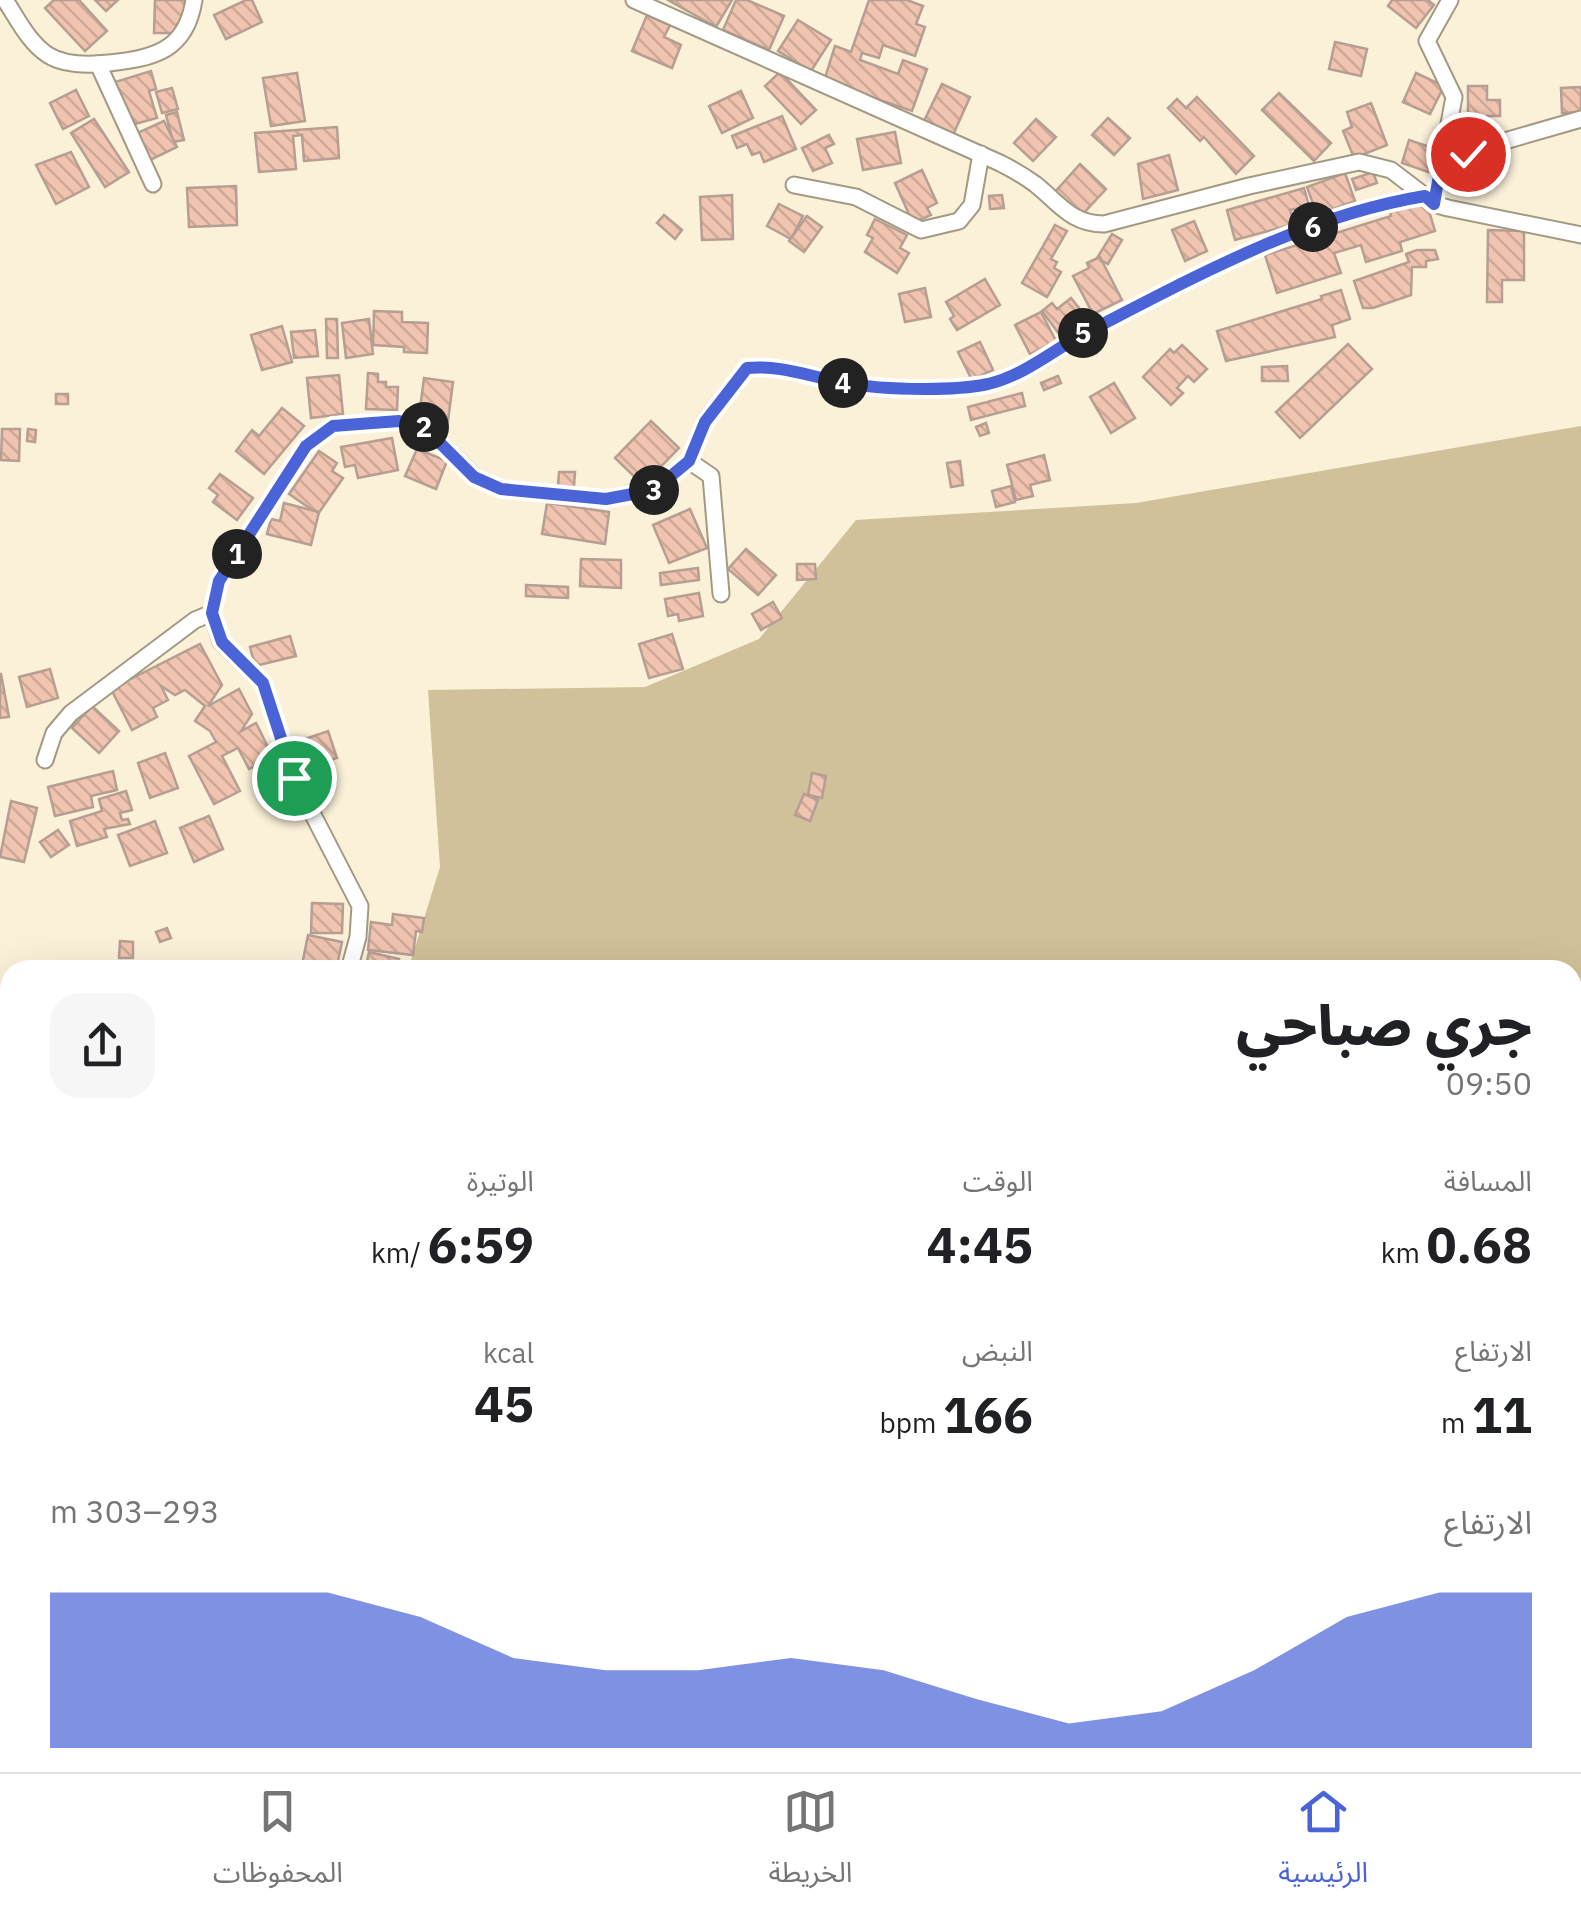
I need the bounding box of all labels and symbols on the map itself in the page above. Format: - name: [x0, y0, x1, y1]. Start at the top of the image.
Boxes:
- pin: [1426, 112, 1511, 197]
- pin: 6: [1288, 202, 1338, 252]
- pin: 5: [1058, 308, 1108, 358]
- pin: 4: [818, 358, 868, 408]
- pin: 2: [399, 402, 449, 452]
- pin: 3: [629, 465, 679, 515]
- pin: 1: [212, 529, 262, 579]
- pin: [252, 736, 337, 821]

